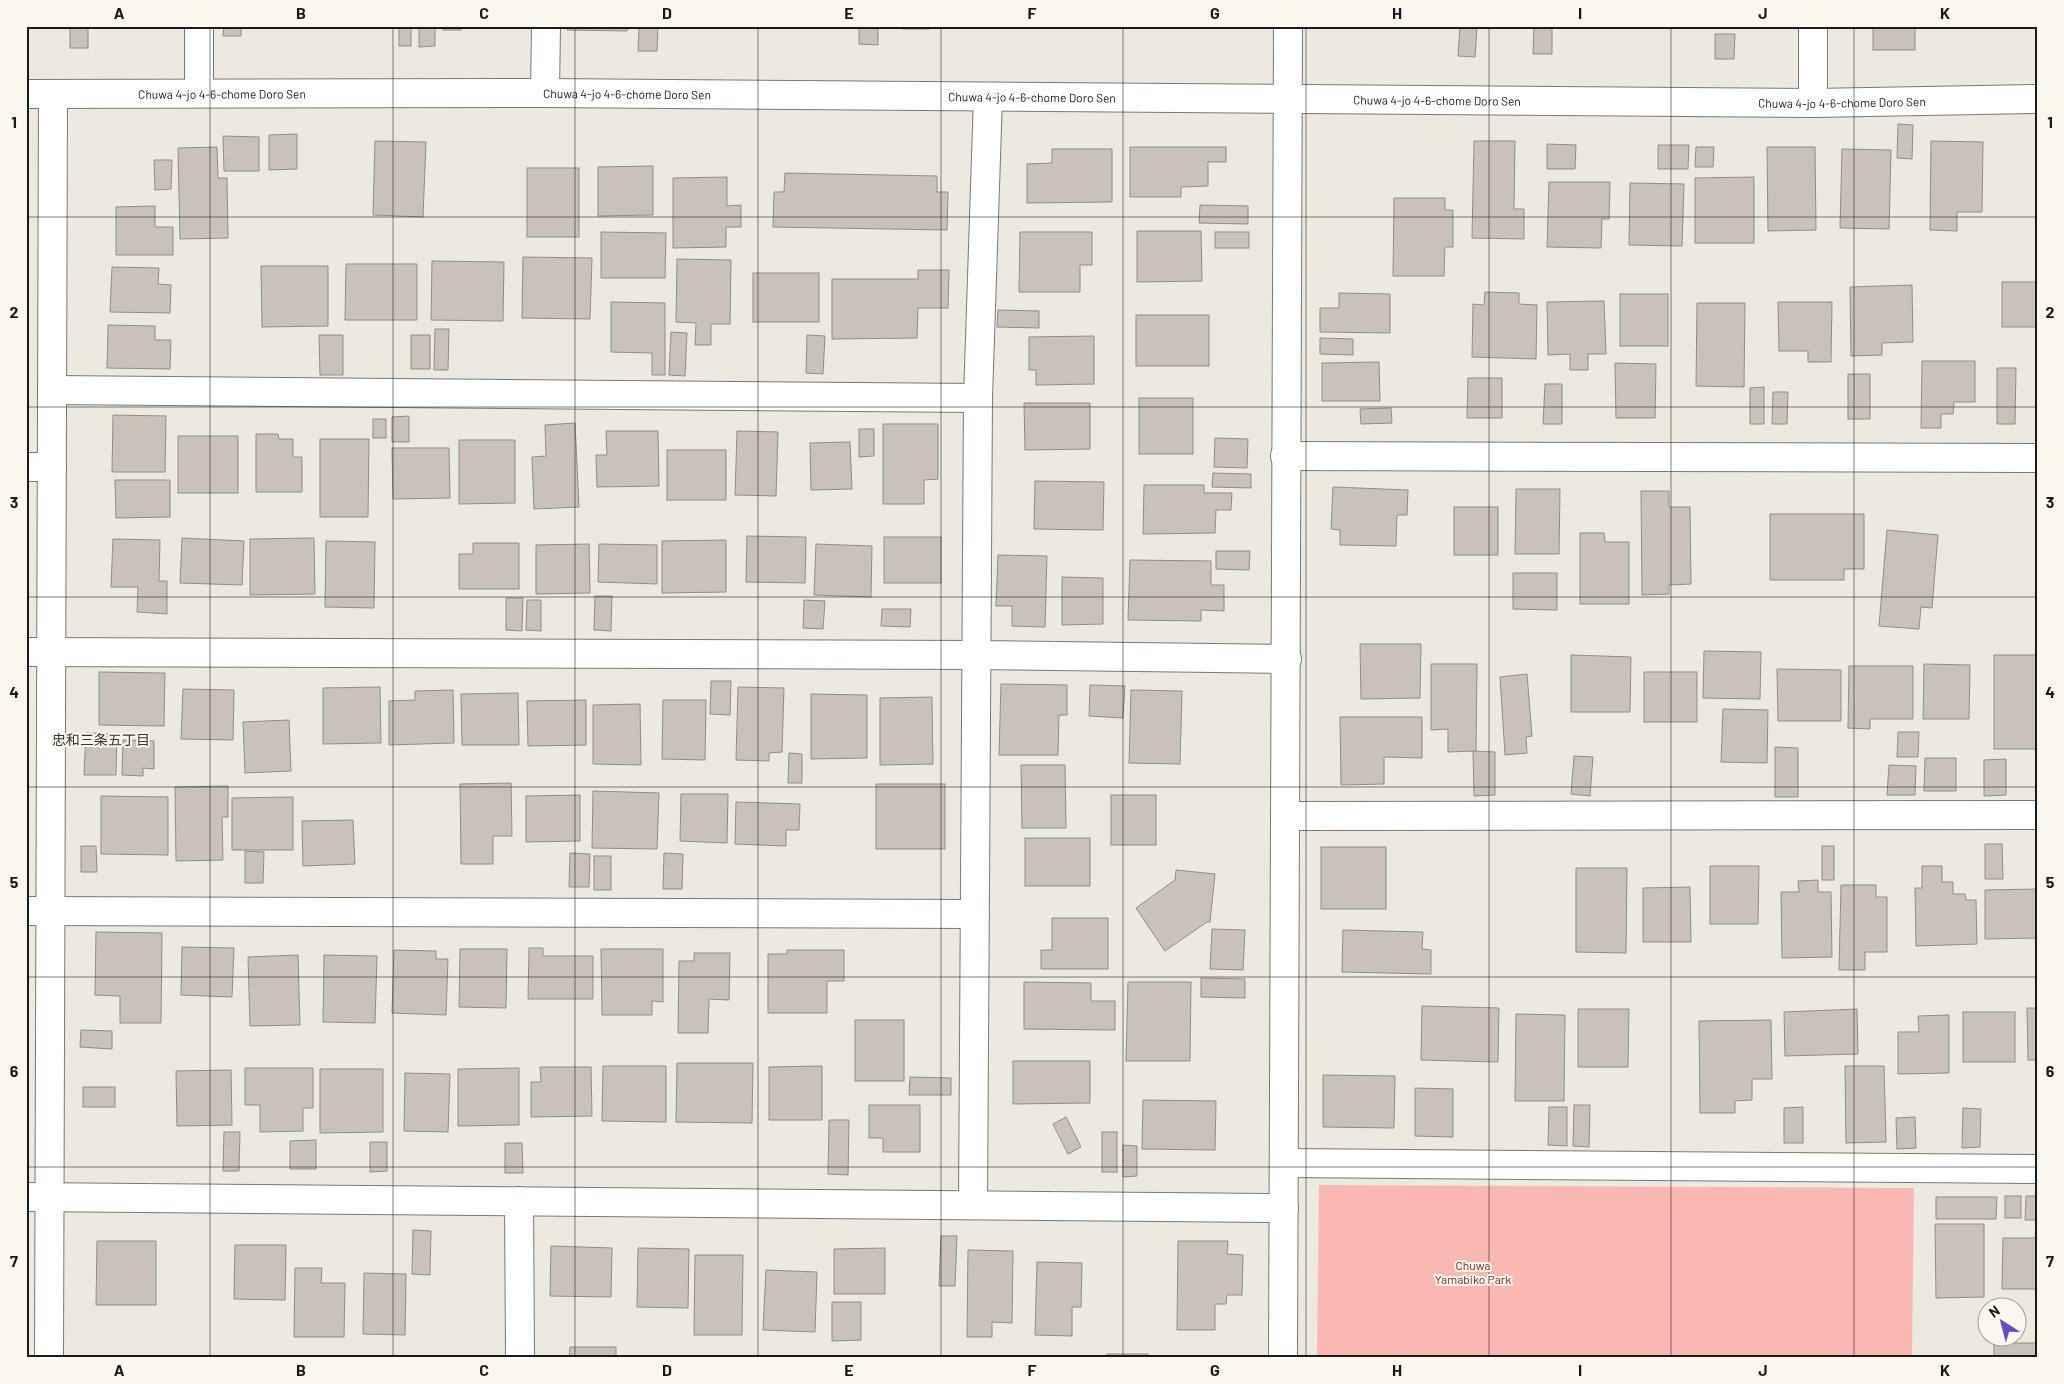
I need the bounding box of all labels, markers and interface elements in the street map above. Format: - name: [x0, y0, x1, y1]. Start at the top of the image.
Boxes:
- text: A: [114, 3, 125, 22]
- text: B: [296, 3, 306, 22]
- text: C: [479, 3, 489, 22]
- text: D: [662, 3, 672, 22]
- text: E: [844, 3, 854, 22]
- text: F: [1028, 3, 1037, 22]
- text: G: [1210, 3, 1220, 22]
- text: H: [1392, 3, 1402, 22]
- text: I: [1578, 3, 1582, 22]
- text: J: [1758, 3, 1768, 22]
- text: K: [1940, 3, 1950, 22]
- street label: Chuwa 4-jo 4-6-chome Doro Sen: [138, 86, 306, 101]
- street label: Chuwa 4-jo 4-6-chome Doro Sen: [543, 86, 711, 101]
- street label: Chuwa 4-jo 4-6-chome Doro Sen: [948, 89, 1116, 105]
- street label: Chuwa 4-jo 4-6-chome Doro Sen: [1353, 92, 1521, 108]
- street label: Chuwa 4-jo 4-6-chome Doro Sen: [1758, 94, 1926, 110]
- text: 1: [11, 112, 17, 131]
- text: 1: [2047, 112, 2053, 131]
- text: 2: [10, 302, 19, 321]
- text: 2: [2046, 302, 2055, 321]
- text: 3: [10, 492, 18, 511]
- text: 3: [2046, 492, 2054, 511]
- text: 4: [9, 682, 19, 701]
- text: 4: [2045, 682, 2055, 701]
- district label: 忠和三条五丁目: [52, 731, 150, 748]
- text: 5: [10, 872, 19, 891]
- text: 5: [2046, 872, 2055, 891]
- text: 6: [10, 1061, 19, 1080]
- text: 6: [2046, 1061, 2055, 1080]
- text: 7: [10, 1251, 18, 1270]
- text: 7: [2046, 1251, 2054, 1270]
- park label: Chuwa Yamabiko Park: [1435, 1258, 1511, 1286]
- north arrow: [1976, 1296, 2026, 1346]
- text: N: [1985, 1301, 2003, 1321]
- text: A: [114, 1360, 125, 1379]
- text: B: [296, 1360, 306, 1379]
- text: C: [479, 1360, 489, 1379]
- text: D: [662, 1360, 672, 1379]
- text: E: [844, 1360, 854, 1379]
- text: F: [1028, 1360, 1037, 1379]
- text: G: [1210, 1360, 1220, 1379]
- text: H: [1392, 1360, 1402, 1379]
- text: I: [1578, 1360, 1582, 1379]
- text: J: [1758, 1360, 1768, 1379]
- text: K: [1940, 1360, 1950, 1379]

